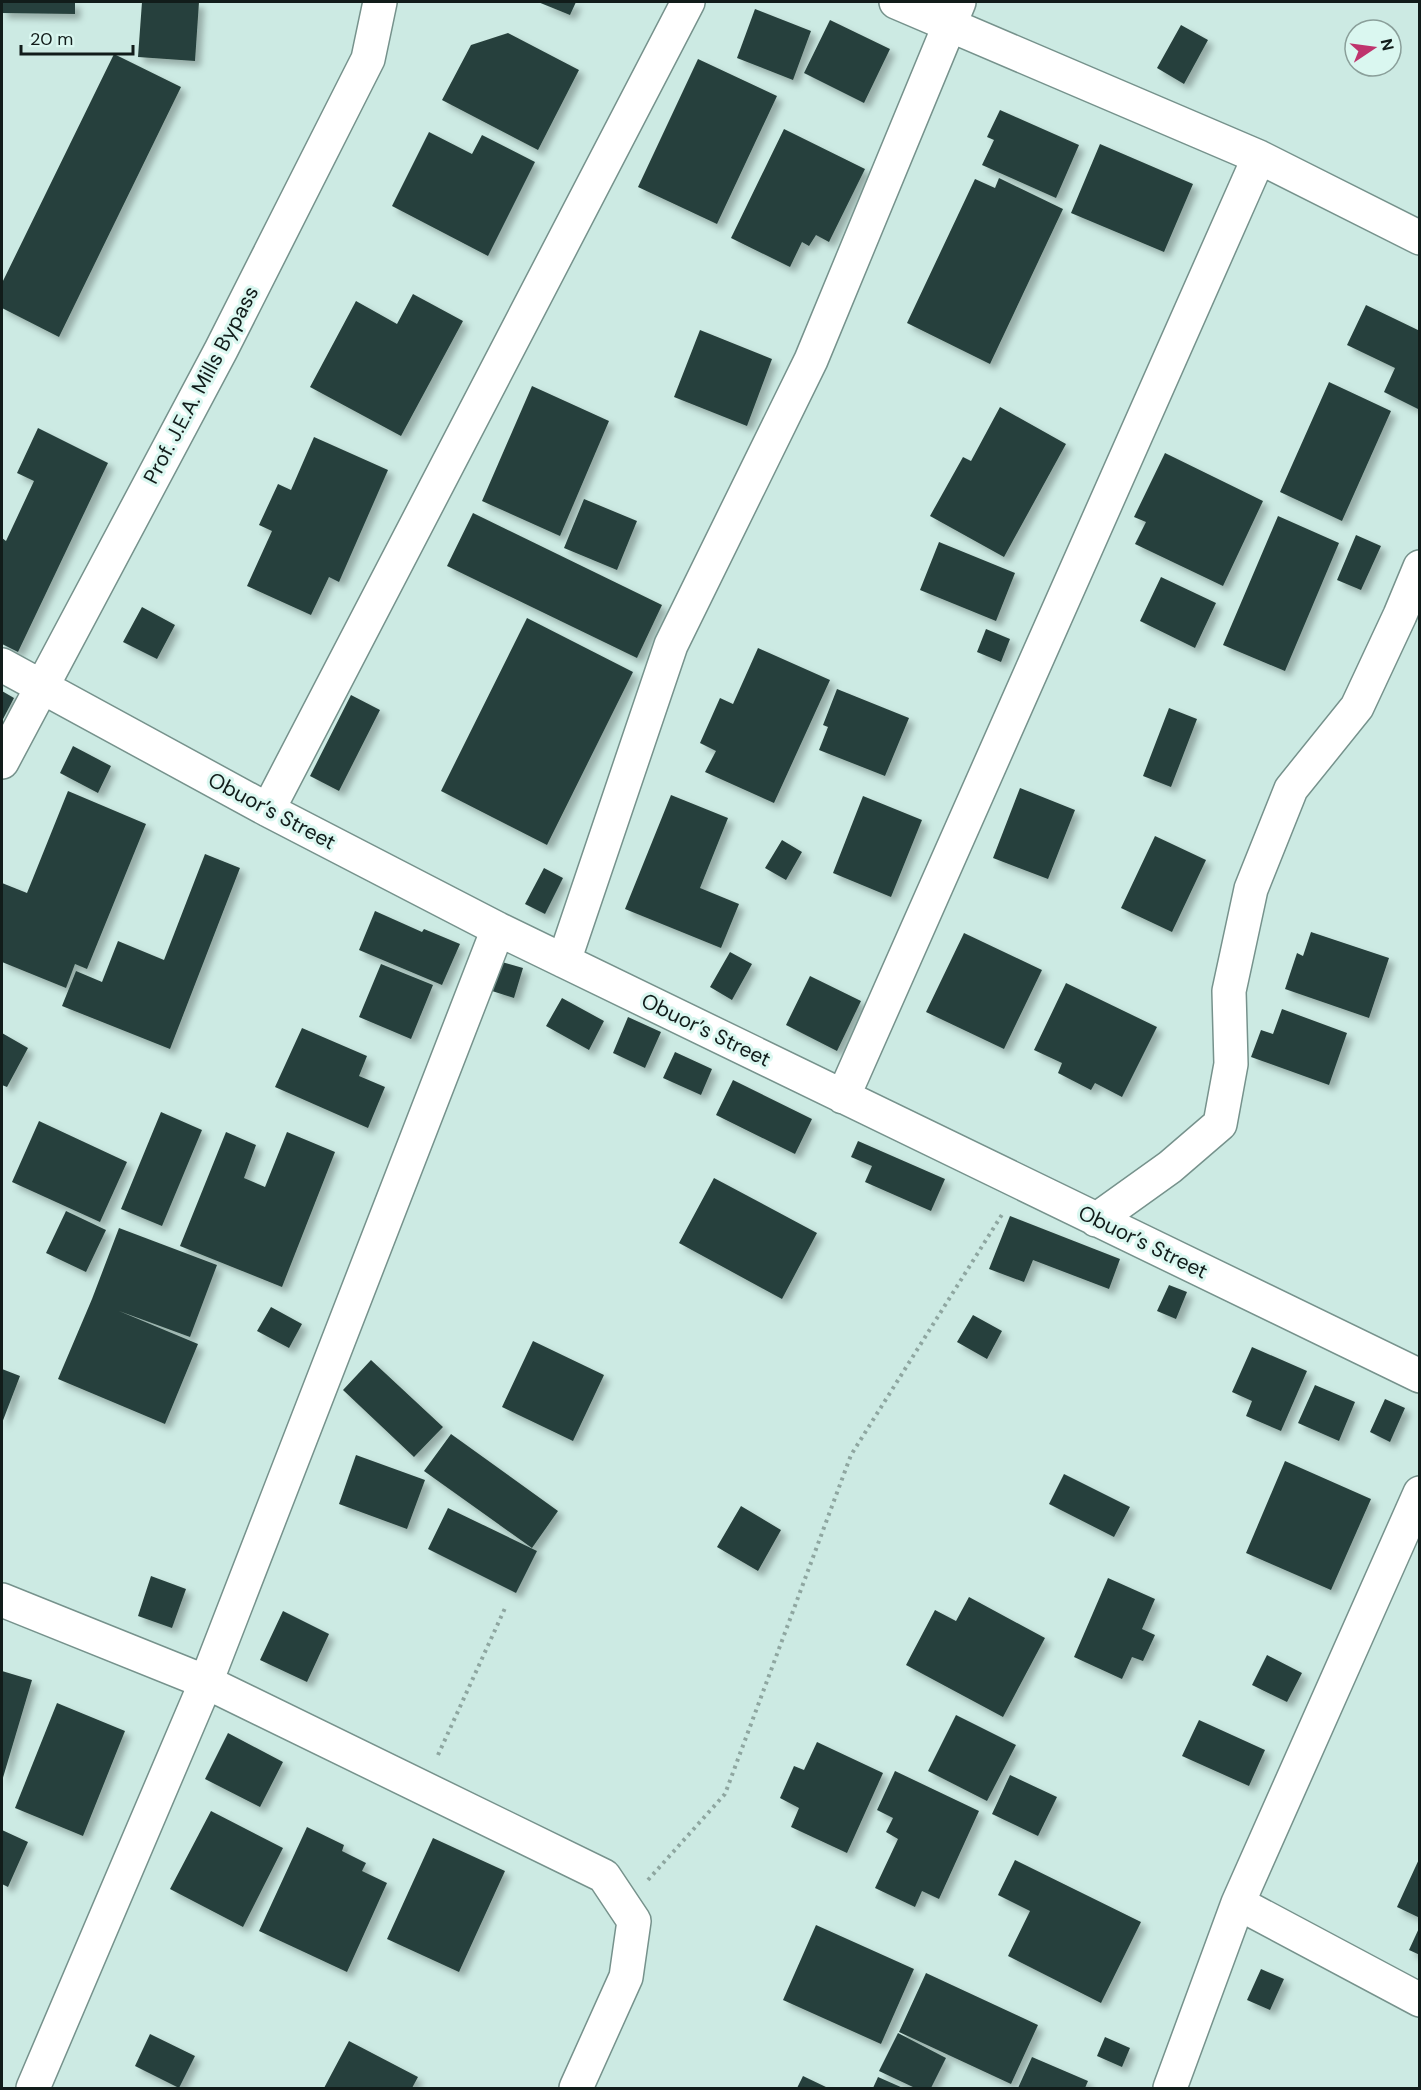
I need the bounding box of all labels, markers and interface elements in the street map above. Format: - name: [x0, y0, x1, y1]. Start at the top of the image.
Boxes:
- scale bar: [21, 18, 134, 56]
- north arrow: [1343, 18, 1403, 78]
- text: 20 m: [30, 27, 73, 51]
- text: N: [1376, 37, 1399, 53]
- street label: Prof. J.E.A. Mills Bypass: [137, 281, 265, 489]
- street label: Obuor’s Street: [203, 766, 341, 856]
- street label: Obuor’s Street: [637, 987, 775, 1073]
- street label: Obuor’s Street: [1074, 1199, 1212, 1285]

